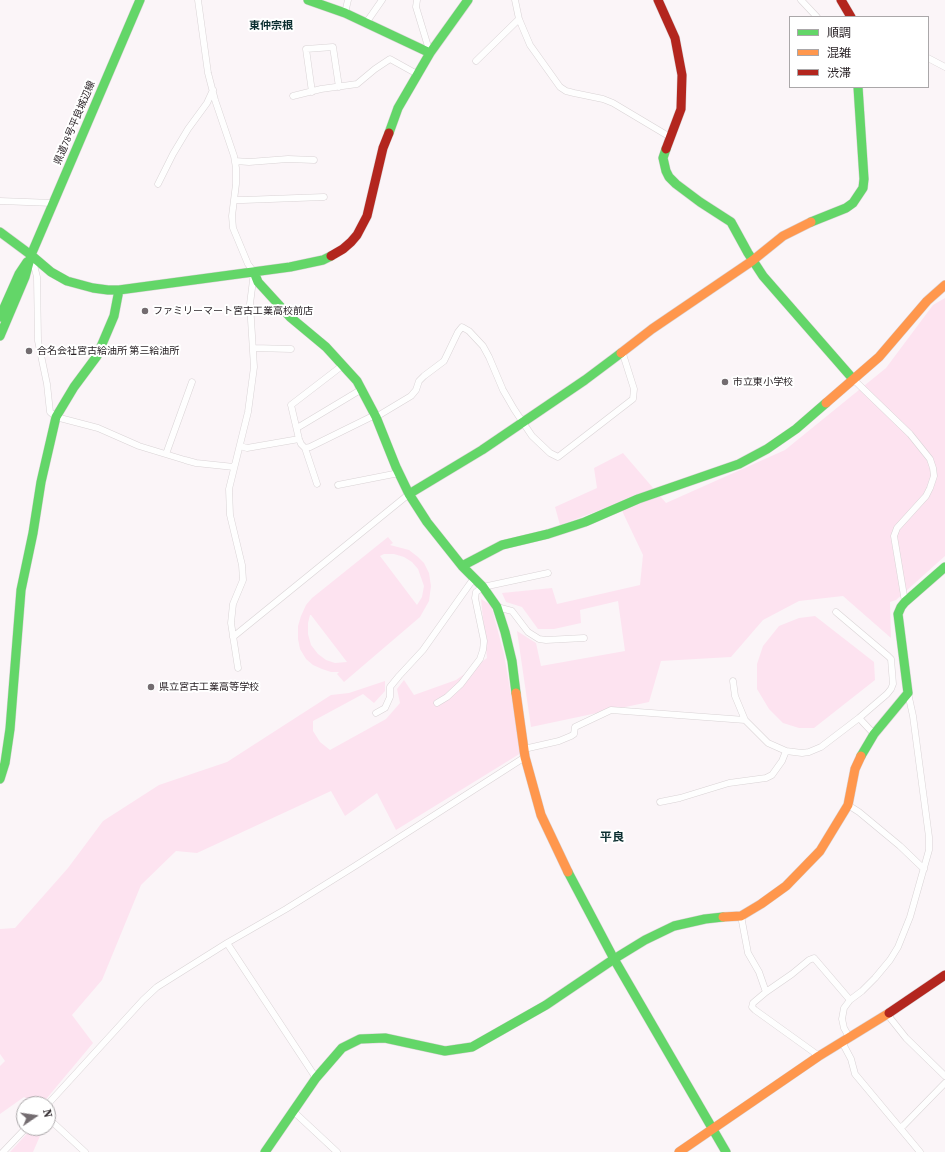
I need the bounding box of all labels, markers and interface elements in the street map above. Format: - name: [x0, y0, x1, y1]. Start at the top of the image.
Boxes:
- legend: [789, 16, 929, 88]
- district label: 東仲宗根: [249, 19, 293, 33]
- text: 順調: [827, 25, 851, 41]
- text: 混雑: [827, 45, 851, 61]
- text: 渋滞: [827, 65, 851, 81]
- street label: 県道78号平良城辺線: [52, 79, 98, 167]
- place label: ファミリーマート宮古工業高校前店: [153, 305, 313, 317]
- marker: ファミリーマート宮古工業高校前店: [140, 306, 150, 316]
- place label: 合名会社宮古給油所 第三給油所: [37, 345, 179, 357]
- marker: 合名会社宮古給油所 第三給油所: [24, 346, 34, 356]
- place label: 市立東小学校: [733, 376, 793, 388]
- marker: 市立東小学校: [720, 377, 730, 387]
- place label: 県立宮古工業高等学校: [159, 681, 259, 693]
- marker: 県立宮古工業高等学校: [146, 682, 156, 692]
- district label: 平良: [600, 831, 624, 845]
- north arrow: [16, 1096, 56, 1136]
- text: N: [39, 1108, 55, 1119]

